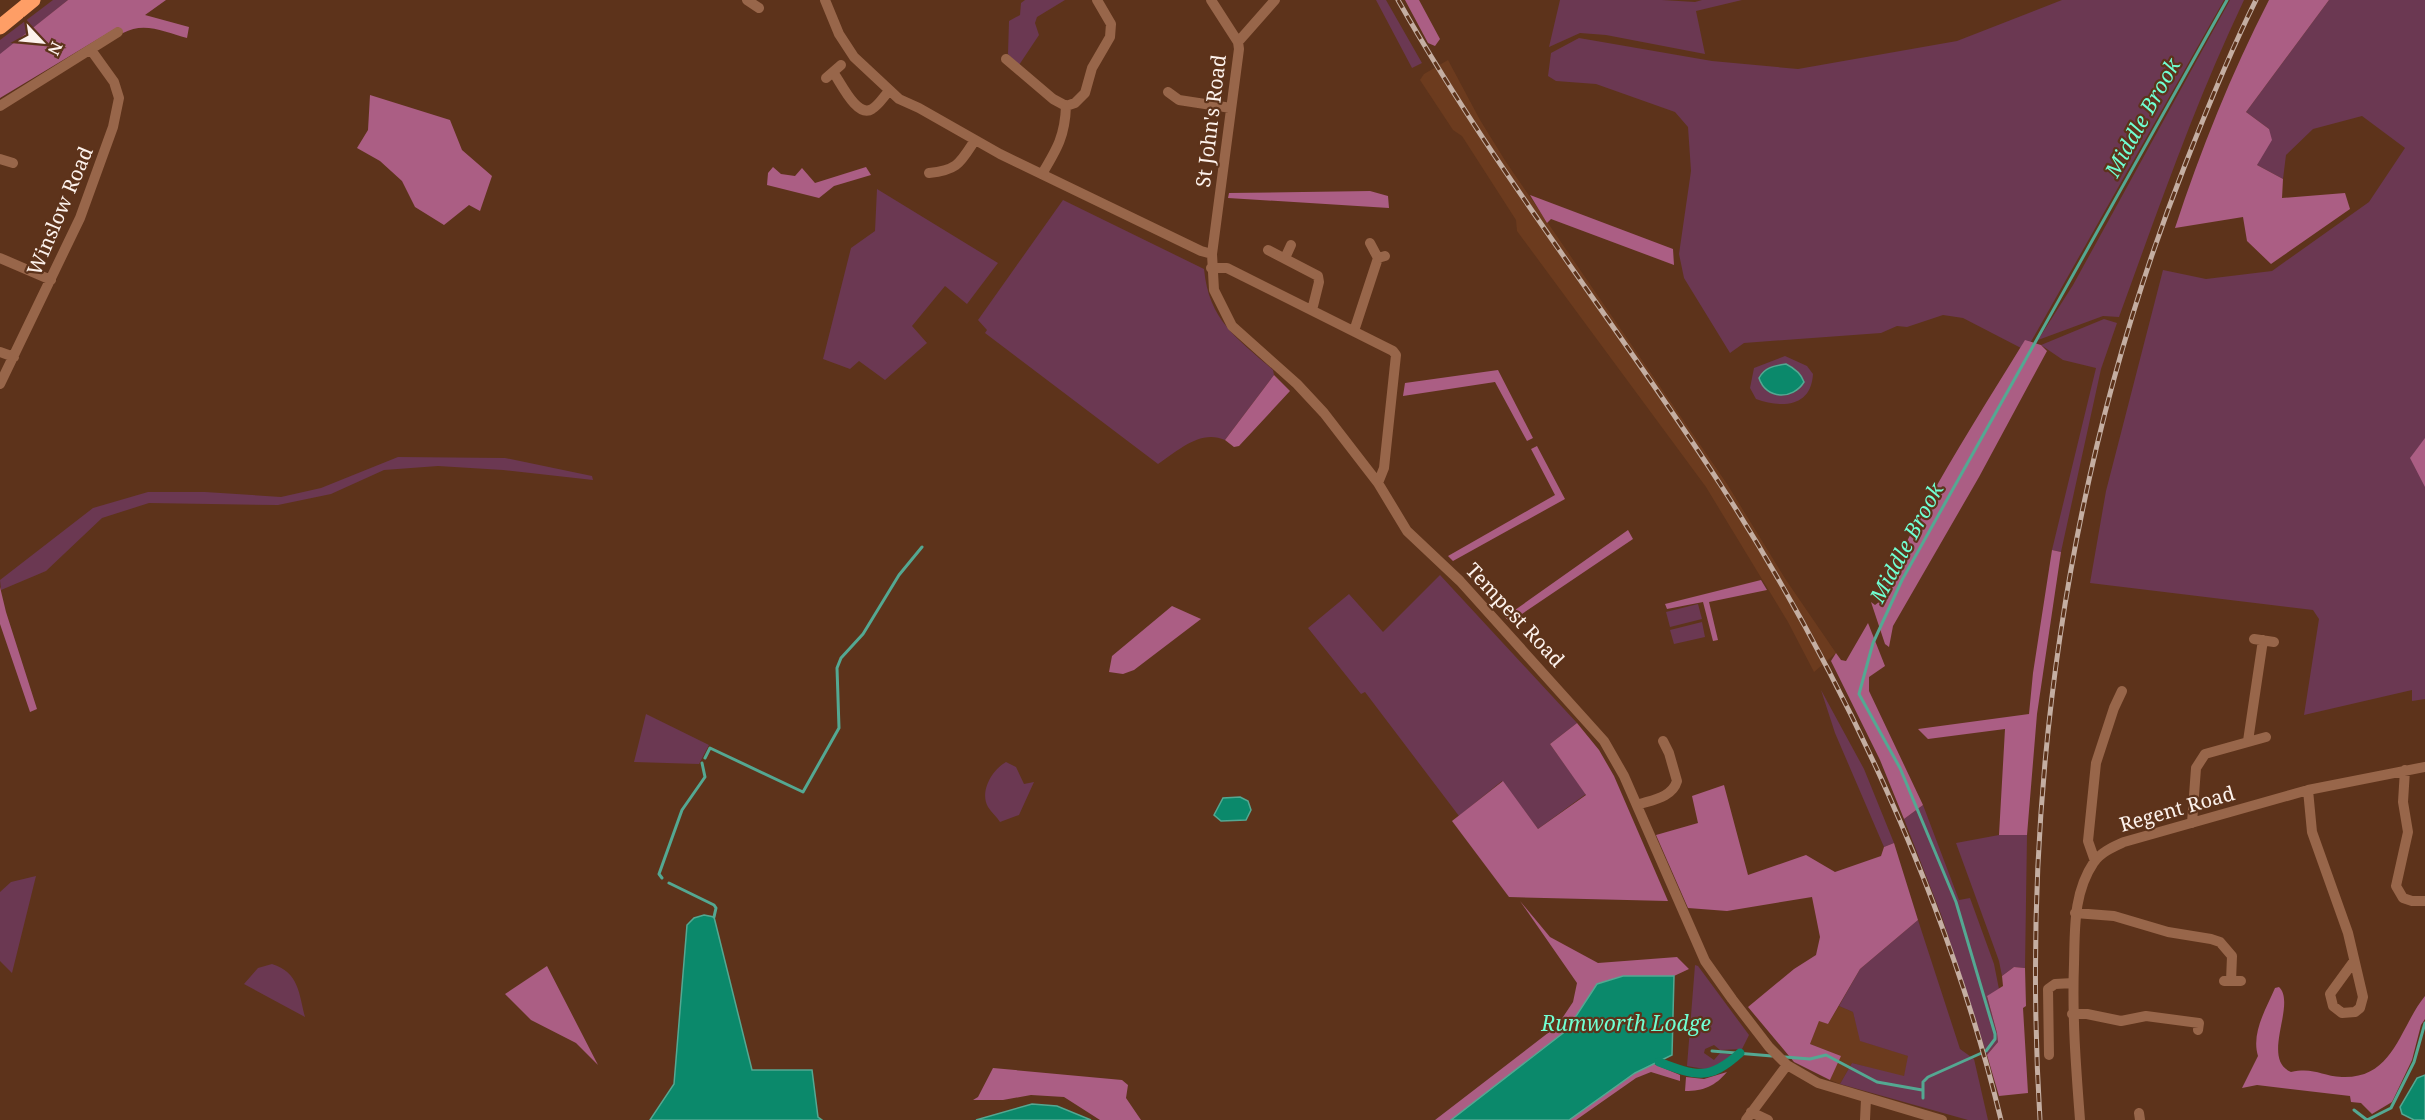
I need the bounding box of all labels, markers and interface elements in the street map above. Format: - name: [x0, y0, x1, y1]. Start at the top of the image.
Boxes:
- north arrow: [12, 12, 72, 72]
- text: N: [43, 38, 68, 59]
- water label: Middle Brook: [2097, 52, 2187, 183]
- street label: St John's Road: [1189, 53, 1232, 189]
- street label: Winslow Road: [20, 142, 99, 279]
- water label: Middle Brook: [1862, 477, 1950, 608]
- street label: Tempest Road: [1460, 557, 1571, 673]
- street label: Regent Road: [2116, 779, 2238, 838]
- water label: Rumworth Lodge: [1540, 1009, 1711, 1037]

